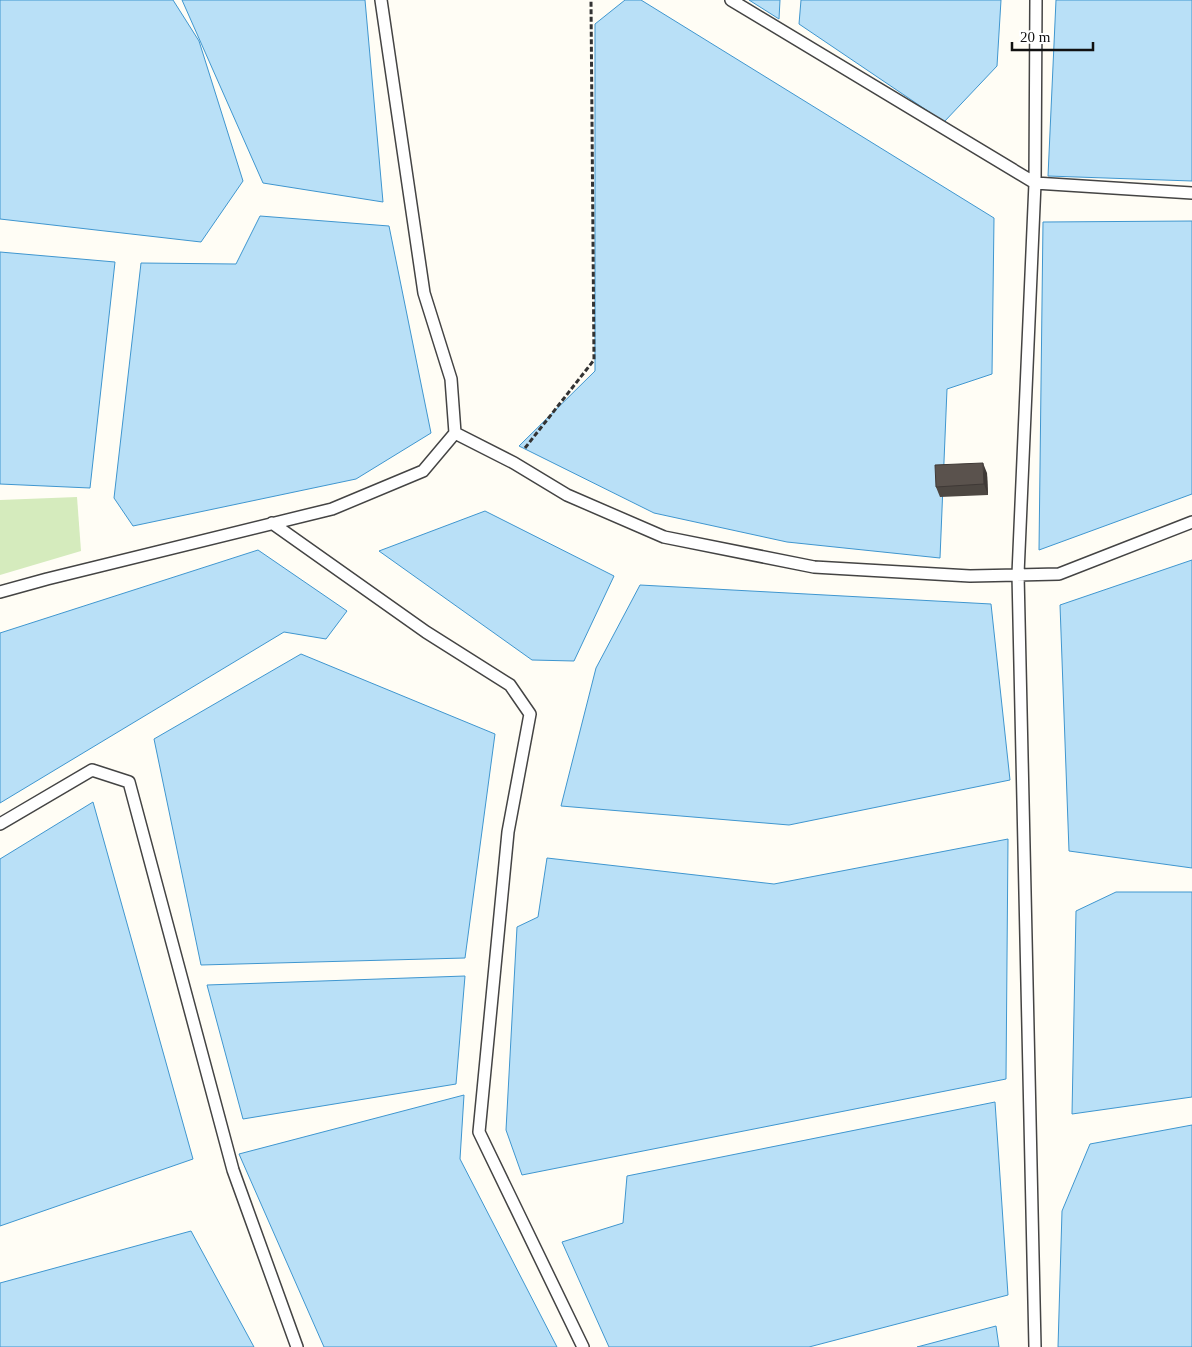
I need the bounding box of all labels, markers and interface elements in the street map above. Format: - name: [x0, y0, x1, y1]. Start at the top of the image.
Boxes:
- scale bar: [1012, 20, 1093, 52]
- text: 20 m: [1020, 29, 1051, 45]

